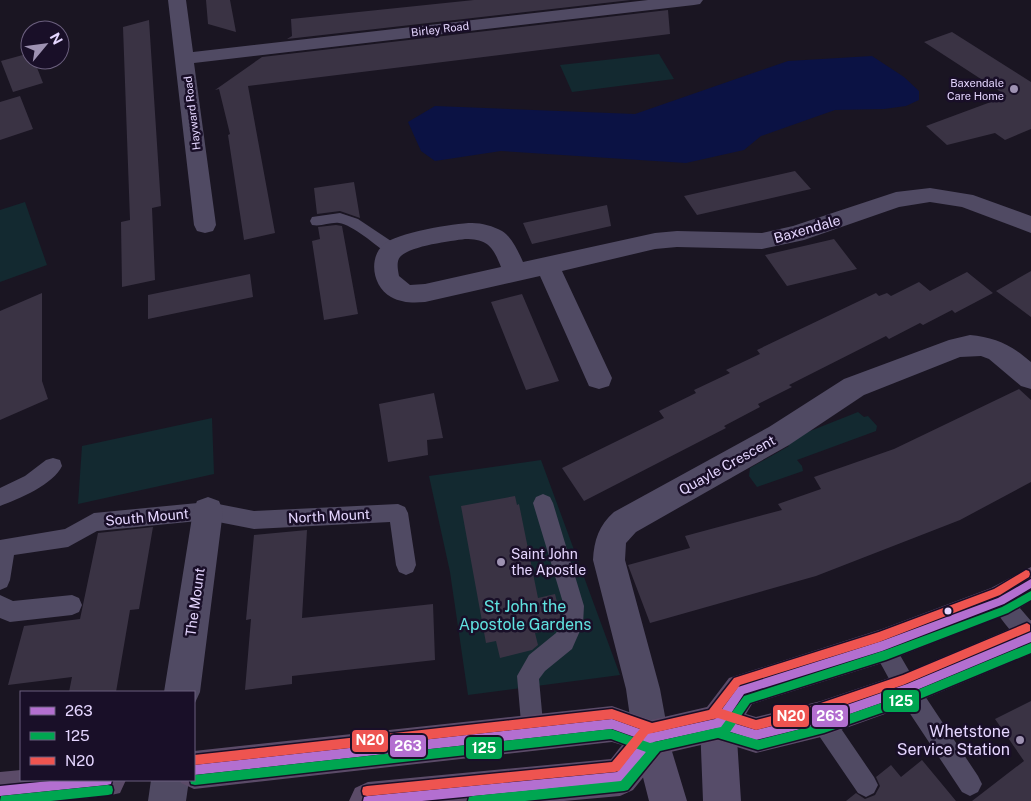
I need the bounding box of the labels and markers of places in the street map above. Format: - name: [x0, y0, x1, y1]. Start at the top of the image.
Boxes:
- place label: Baxendale Care Home: [947, 77, 1004, 102]
- marker: Baxendale Care Home: [1008, 83, 1020, 95]
- place label: Saint John the Apostle: [511, 546, 586, 578]
- marker: Saint John the Apostle: [495, 556, 507, 568]
- unlabelled marker: [943, 606, 953, 616]
- place label: Whetstone Service Station: [897, 722, 1010, 759]
- marker: Whetstone Service Station: [1014, 734, 1026, 746]

